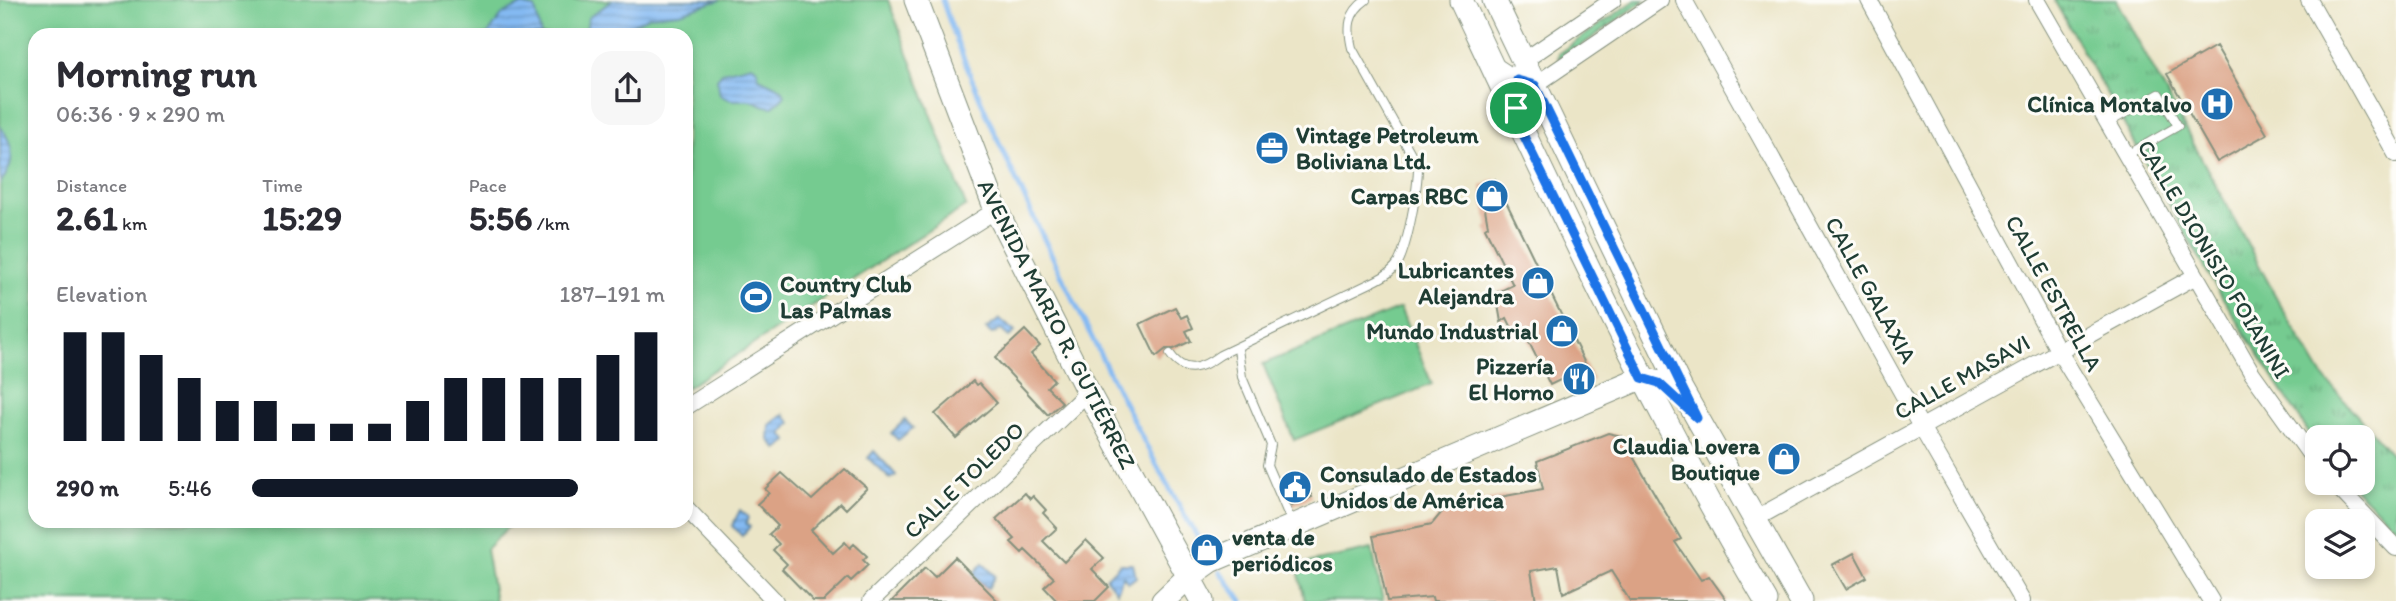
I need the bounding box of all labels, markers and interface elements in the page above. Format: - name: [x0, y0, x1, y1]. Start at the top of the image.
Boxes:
- text: Morning run: [56, 51, 257, 97]
- button: share: [591, 51, 665, 125]
- pin: [1486, 78, 1546, 138]
- hospital icon: Clínica Montalvo: [2198, 85, 2236, 123]
- icon: arrive: [1497, 89, 1535, 127]
- place label: Clínica Montalvo: [2027, 90, 2192, 118]
- text: 06:36 · 9 × 290 m: [56, 100, 225, 128]
- place label: Vintage Petroleum Boliviana Ltd.: [1296, 121, 1479, 175]
- office icon: Vintage Petroleum Boliviana Ltd.: [1253, 129, 1291, 167]
- street label: CALLE DIONISIO FOIANINI: [2132, 135, 2296, 383]
- text: Distance: [56, 174, 127, 197]
- text: Time: [262, 174, 303, 197]
- text: Pace: [469, 174, 507, 197]
- street label: AVENIDA MARIO R. GUTIÉRREZ: [972, 175, 1142, 473]
- shop icon: Carpas RBC: [1473, 177, 1511, 215]
- place label: Carpas RBC: [1351, 182, 1468, 210]
- text: 2.61: [56, 197, 118, 239]
- text: 15:29: [262, 197, 342, 239]
- text: 5:56: [469, 197, 533, 239]
- street label: CALLE ESTRELLA: [2000, 210, 2109, 376]
- text: km: [118, 212, 147, 235]
- text: /km: [533, 212, 570, 235]
- street label: CALLE GALAXIA: [1819, 212, 1923, 368]
- place label: Lubricantes Alejandra: [1398, 256, 1515, 310]
- shop icon: Lubricantes Alejandra: [1519, 264, 1557, 302]
- place label: Country Club Las Palmas: [780, 270, 912, 324]
- sports icon: Country Club Las Palmas: [737, 278, 775, 316]
- text: Elevation: [56, 280, 147, 308]
- text: 187–191 m: [560, 280, 665, 308]
- shop icon: Mundo Industrial: [1543, 312, 1581, 350]
- place label: Mundo Industrial: [1366, 317, 1538, 345]
- street label: CALLE MASAVI: [1889, 328, 2035, 426]
- place label: Pizzería El Horno: [1469, 352, 1555, 406]
- restaurant icon: Pizzería El Horno: [1560, 360, 1598, 398]
- street label: CALLE TOLEDO: [898, 416, 1030, 544]
- map controls: [2305, 425, 2375, 579]
- button: locate: [2305, 425, 2375, 495]
- place label: Claudia Lovera Boutique: [1613, 432, 1761, 486]
- shop icon: Claudia Lovera Boutique: [1765, 440, 1803, 478]
- place label: Consulado de Estados Unidos de América: [1320, 460, 1537, 514]
- public building icon: Consulado de Estados Unidos de América: [1276, 468, 1314, 506]
- text: 290 m: [56, 474, 119, 502]
- text: 5:46: [168, 474, 212, 502]
- button: layers: [2305, 509, 2375, 579]
- place label: venta de periódicos: [1231, 523, 1333, 577]
- shop icon: venta de periódicos: [1188, 531, 1226, 569]

